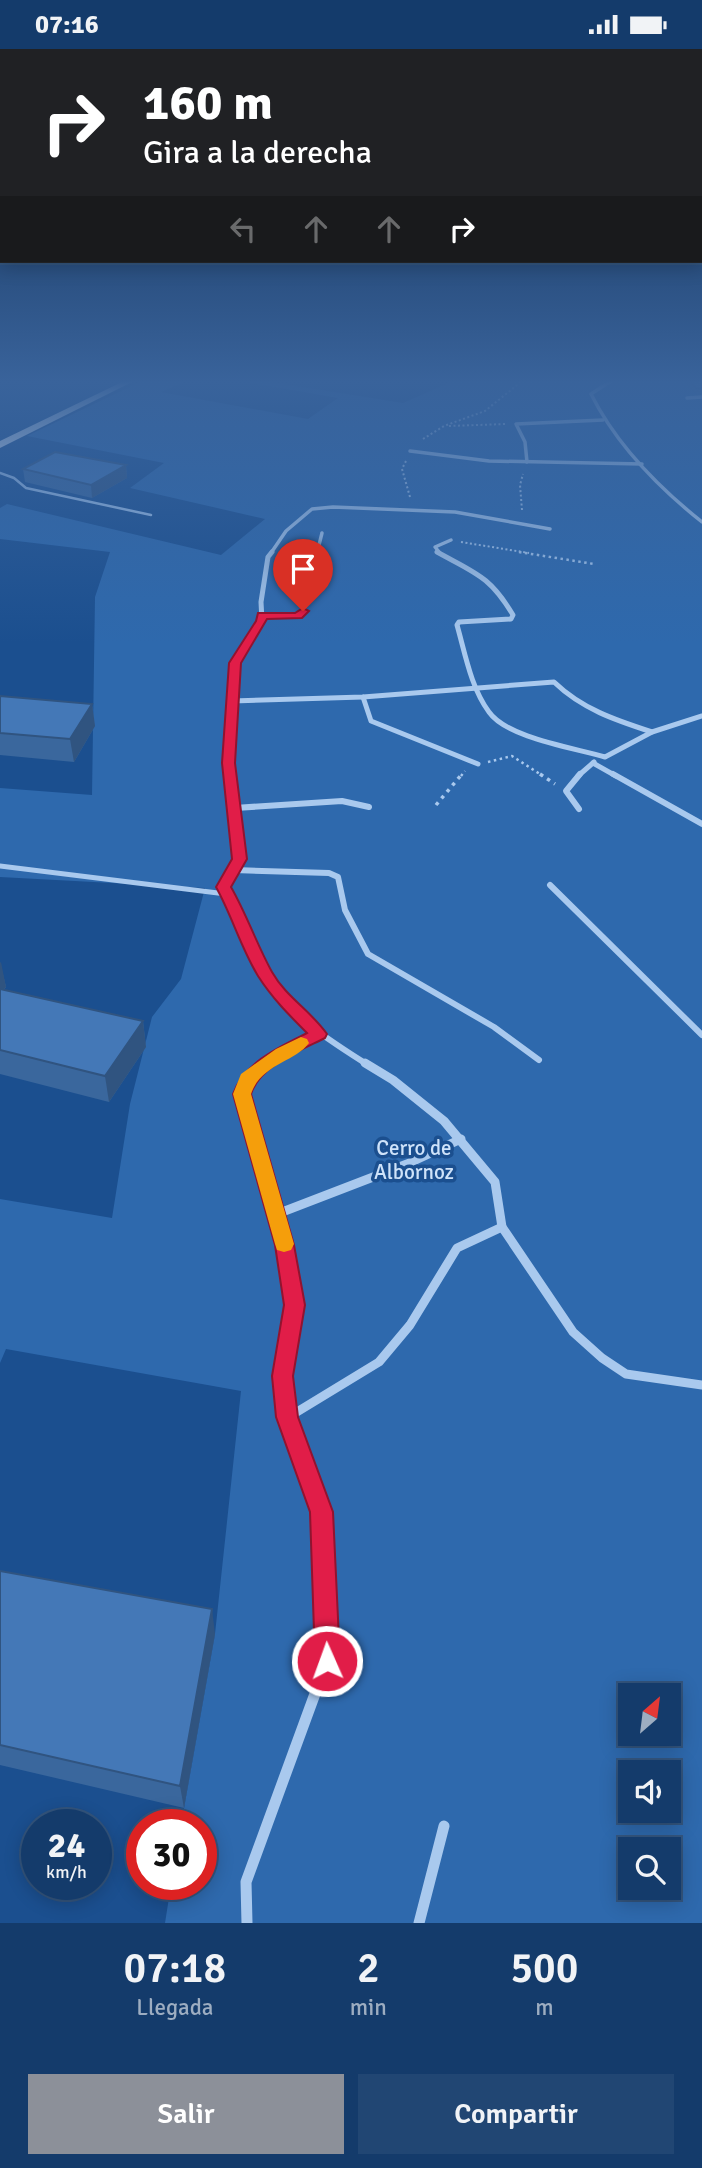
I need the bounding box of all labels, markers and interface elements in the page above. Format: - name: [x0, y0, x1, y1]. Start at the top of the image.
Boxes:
- text: 07:16: [35, 9, 99, 41]
- text: 160 m: [143, 73, 273, 133]
- icon: right: [28, 77, 119, 168]
- text: Gira a la derecha: [143, 133, 372, 172]
- icon: left: [224, 210, 262, 248]
- icon: ahead: [297, 210, 335, 248]
- icon: ahead: [370, 210, 408, 248]
- icon: right: [443, 210, 481, 248]
- pin: [273, 539, 333, 611]
- icon: arrive: [284, 550, 322, 588]
- park label: Cerro de Albornoz: [374, 1135, 454, 1185]
- position arrow: [290, 1624, 364, 1698]
- north arrow: [618, 1683, 681, 1747]
- map controls: [618, 1683, 681, 1900]
- button: sound: [618, 1760, 681, 1823]
- speed limit sign: 30: [126, 1809, 217, 1900]
- text: 24: [48, 1824, 85, 1867]
- button: search: [618, 1837, 681, 1900]
- text: km/h: [46, 1861, 87, 1883]
- text: 07:18: [124, 1943, 226, 1994]
- text: 2: [357, 1943, 380, 1994]
- text: 500: [510, 1943, 578, 1994]
- text: Llegada: [136, 1993, 214, 2022]
- text: min: [350, 1993, 387, 2022]
- text: m: [535, 1993, 554, 2022]
- button: Salir: [28, 2074, 344, 2154]
- button: Compartir: [358, 2074, 674, 2154]

